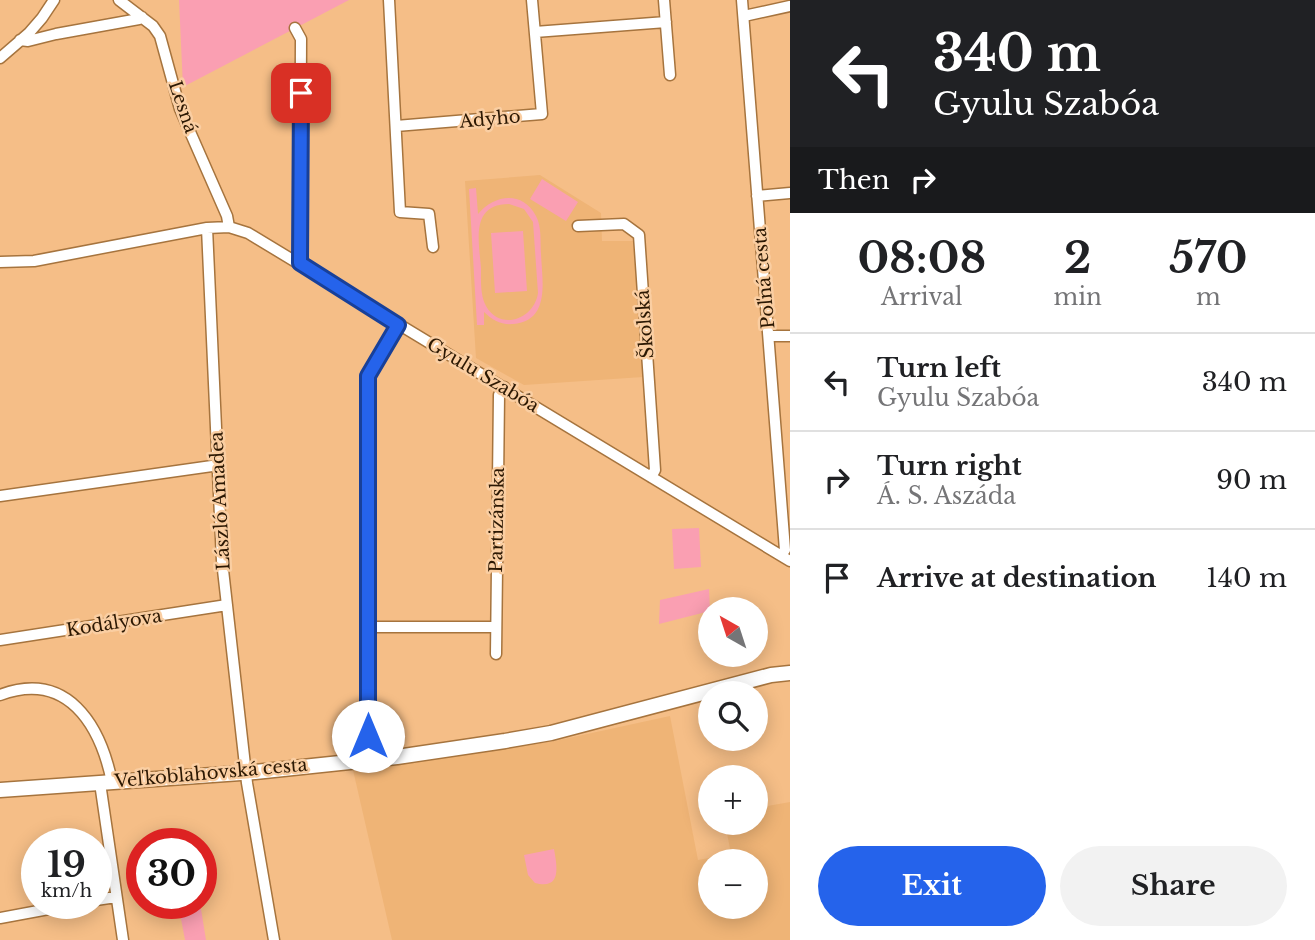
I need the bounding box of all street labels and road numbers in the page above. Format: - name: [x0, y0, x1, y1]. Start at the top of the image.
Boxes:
- street label: Lesná: [164, 78, 202, 136]
- street label: Adyho: [458, 105, 521, 133]
- street label: Poľná cesta: [749, 226, 779, 330]
- street label: Školská: [631, 289, 658, 359]
- street label: Gyulu Szabóa: [423, 333, 543, 417]
- street label: László Amadea: [205, 431, 235, 571]
- street label: Partizánska: [485, 467, 509, 573]
- street label: Kodályova: [65, 605, 163, 641]
- street label: Veľkoblahovská cesta: [113, 754, 309, 792]

